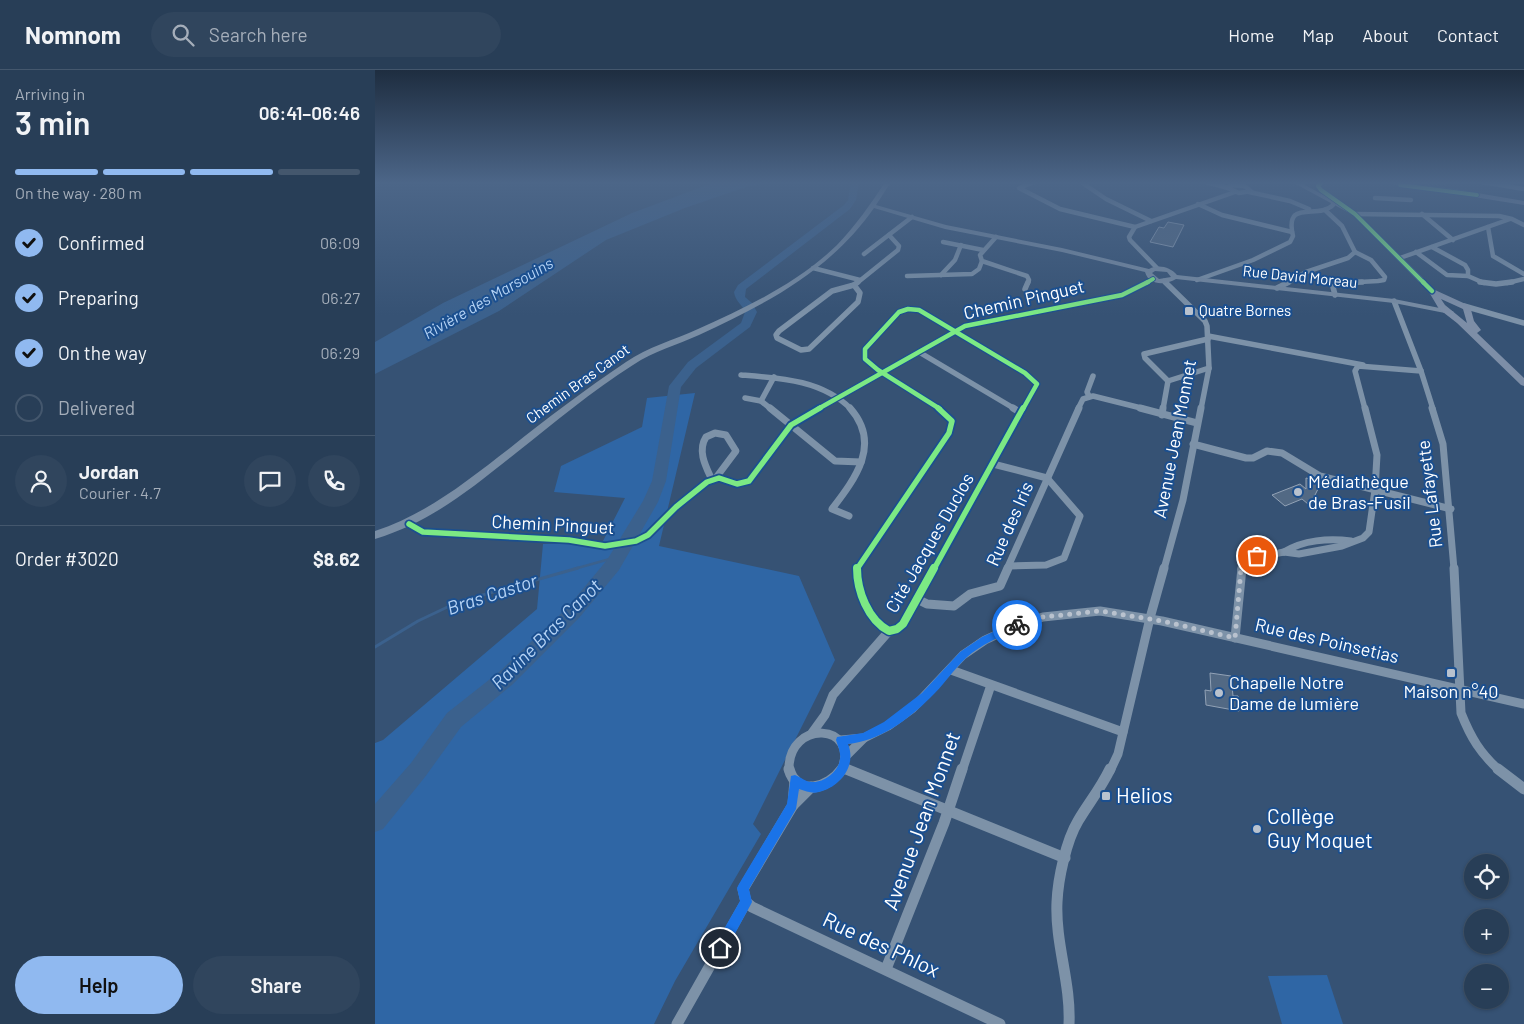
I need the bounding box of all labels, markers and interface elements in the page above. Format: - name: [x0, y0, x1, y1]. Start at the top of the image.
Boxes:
- search box: [151, 12, 501, 57]
- text: Nomnom: [25, 20, 121, 49]
- icon: search: [169, 21, 197, 49]
- text: Search here: [209, 23, 308, 46]
- text: Home: [1228, 24, 1274, 46]
- text: Map: [1302, 24, 1334, 46]
- text: About: [1362, 24, 1409, 46]
- text: Contact: [1437, 24, 1499, 46]
- text: Arriving in: [15, 84, 85, 103]
- text: 06:41–06:46: [259, 101, 360, 124]
- text: 3 min: [15, 103, 91, 141]
- text: On the way · 280 m: [15, 183, 142, 202]
- icon: check: [15, 229, 43, 257]
- text: Confirmed: [58, 231, 145, 254]
- text: 06:09: [320, 233, 360, 252]
- water label: Rivière des Marsouins: [420, 252, 556, 342]
- street label: Rue David Moreau: [1242, 261, 1358, 291]
- street label: Chemin Pinguet: [961, 274, 1086, 324]
- icon: check: [15, 284, 43, 312]
- text: Preparing: [58, 286, 139, 309]
- text: 06:27: [321, 288, 360, 307]
- place label: Quatre Bornes: [1199, 301, 1291, 319]
- marker: Quatre Bornes: [1183, 305, 1195, 317]
- icon: check: [15, 339, 43, 367]
- street label: Chemin Bras Canot: [522, 340, 633, 427]
- text: On the way: [58, 341, 147, 364]
- text: 06:29: [320, 343, 360, 362]
- street label: Avenue Jean Monnet: [1148, 358, 1200, 520]
- text: Delivered: [58, 396, 135, 419]
- street label: Rue Lafayette: [1411, 439, 1447, 549]
- button: person: [15, 455, 67, 507]
- button: chat: [244, 455, 296, 507]
- button: phone: [308, 455, 360, 507]
- text: Jordan: [79, 460, 139, 483]
- street label: Cité Jacques Duclos: [880, 469, 978, 616]
- place label: Médiathèque de Bras-Fusil: [1308, 470, 1411, 513]
- street label: Rue des Iris: [981, 478, 1037, 569]
- text: Courier · 4.7: [79, 483, 161, 502]
- marker: Médiathèque de Bras-Fusil: [1292, 486, 1304, 498]
- street label: Chemin Pinguet: [491, 510, 615, 538]
- pin: [1236, 535, 1278, 577]
- icon: bag: [1243, 542, 1271, 570]
- text: Order #3020: [15, 547, 119, 570]
- text: $8.62: [313, 547, 360, 570]
- water label: Bras Castor: [444, 568, 541, 619]
- water label: Ravine Bras Canot: [486, 574, 606, 693]
- courier: [992, 600, 1042, 650]
- icon: bike: [1003, 611, 1031, 639]
- street label: Rue des Poinsetias: [1253, 613, 1401, 667]
- marker: Maison n°40: [1445, 667, 1457, 679]
- place label: Chapelle Notre Dame de lumière: [1229, 671, 1359, 714]
- place label: Maison n°40: [1403, 680, 1499, 702]
- marker: Chapelle Notre Dame de lumière: [1213, 687, 1225, 699]
- street label: Avenue Jean Monnet: [877, 728, 964, 913]
- place label: Helios: [1116, 782, 1173, 807]
- marker: Helios: [1100, 790, 1112, 802]
- place label: Collège Guy Moquet: [1267, 803, 1373, 852]
- marker: Collège Guy Moquet: [1251, 823, 1263, 835]
- map controls: [1464, 854, 1509, 1009]
- button: locate: [1464, 854, 1509, 899]
- street label: Rue des Phlox: [819, 906, 944, 982]
- button: +: [1464, 909, 1509, 954]
- pin: [699, 927, 741, 969]
- icon: home: [706, 934, 734, 962]
- button: Help: [15, 956, 183, 1014]
- button: Share: [193, 956, 360, 1014]
- button: −: [1464, 964, 1509, 1009]

